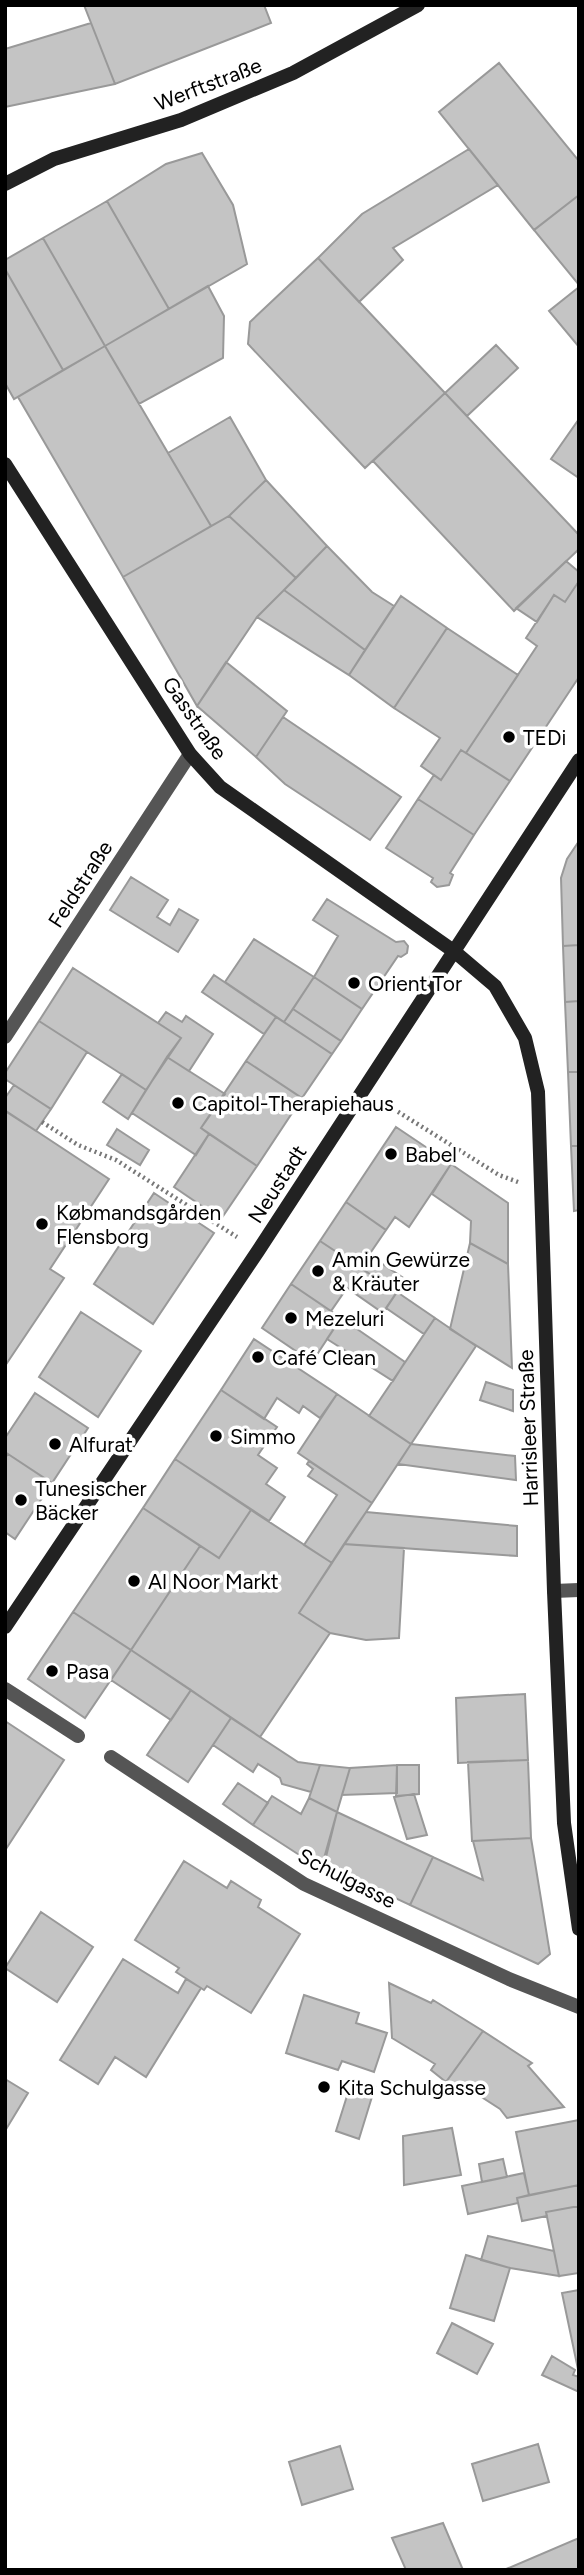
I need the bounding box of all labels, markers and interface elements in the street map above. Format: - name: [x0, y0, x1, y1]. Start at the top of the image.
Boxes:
- street label: Werftstraße: [151, 52, 265, 116]
- street label: Gasstraße: [157, 672, 233, 764]
- place label: TEDi: [523, 725, 566, 750]
- marker: TEDi: [501, 729, 517, 745]
- street label: Feldstraße: [43, 836, 117, 932]
- place label: Orient Tor: [368, 971, 462, 996]
- marker: Orient Tor: [346, 975, 362, 991]
- place label: Capitol-Therapiehaus: [192, 1091, 394, 1116]
- marker: Capitol-Therapiehaus: [170, 1095, 186, 1111]
- street label: Neustadt: [243, 1140, 311, 1228]
- place label: Babel: [405, 1142, 457, 1167]
- marker: Babel: [383, 1146, 399, 1162]
- place label: Købmandsgården Flensborg: [56, 1200, 221, 1249]
- marker: Købmandsgården Flensborg: [34, 1216, 50, 1232]
- place label: Amin Gewürze & Kräuter: [332, 1247, 470, 1296]
- marker: Amin Gewürze & Kräuter: [310, 1263, 326, 1279]
- place label: Mezeluri: [305, 1306, 384, 1331]
- marker: Mezeluri: [283, 1310, 299, 1326]
- place label: Café Clean: [272, 1345, 376, 1370]
- marker: Café Clean: [250, 1349, 266, 1365]
- street label: Harrisleer Straße: [513, 1349, 543, 1507]
- place label: Simmo: [230, 1424, 296, 1449]
- marker: Simmo: [208, 1428, 224, 1444]
- place label: Alfurat: [69, 1432, 133, 1457]
- marker: Alfurat: [47, 1436, 63, 1452]
- place label: Tunesischer Bäcker: [35, 1476, 147, 1525]
- marker: Tunesischer Bäcker: [13, 1492, 29, 1508]
- place label: Al Noor Markt: [148, 1569, 279, 1594]
- marker: Al Noor Markt: [126, 1573, 142, 1589]
- place label: Pasa: [66, 1659, 109, 1684]
- marker: Pasa: [44, 1663, 60, 1679]
- street label: Schulgasse: [294, 1843, 400, 1913]
- place label: Kita Schulgasse: [338, 2075, 486, 2100]
- marker: Kita Schulgasse: [316, 2079, 332, 2095]

